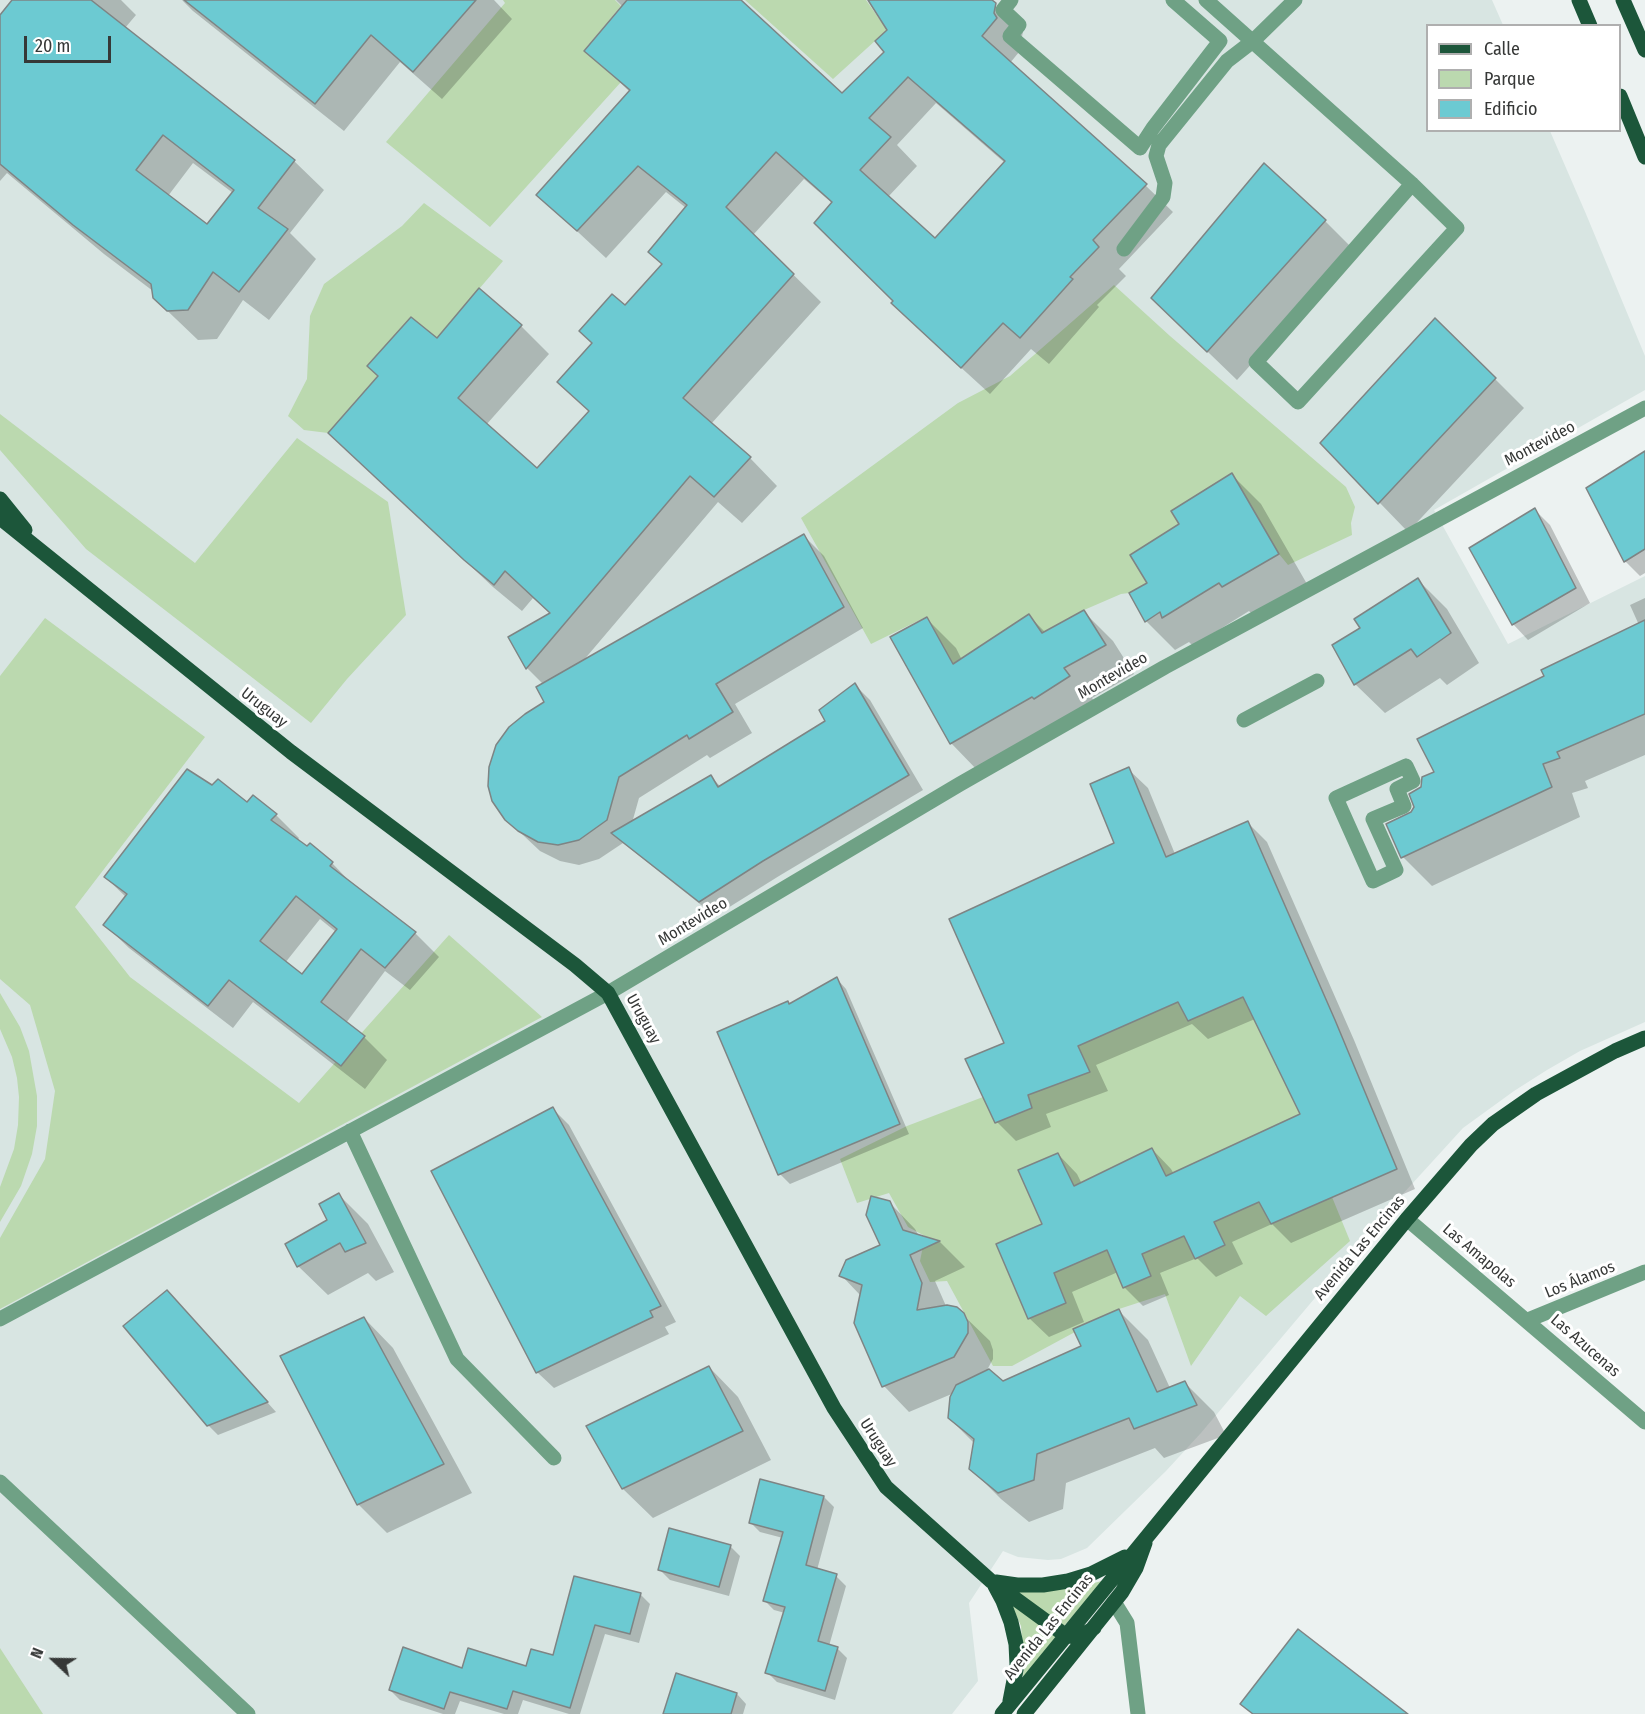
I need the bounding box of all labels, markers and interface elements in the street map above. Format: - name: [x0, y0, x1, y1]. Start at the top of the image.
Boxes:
- scale bar: [27, 24, 114, 62]
- legend: [1426, 24, 1621, 132]
- text: 20 m: [35, 35, 70, 57]
- text: Calle: [1484, 38, 1520, 60]
- text: Parque: [1484, 68, 1535, 90]
- text: Edificio: [1484, 98, 1537, 120]
- street label: Montevideo: [1501, 417, 1579, 471]
- street label: Montevideo: [1075, 648, 1151, 704]
- street label: Uruguay: [237, 684, 291, 732]
- street label: Montevideo: [655, 894, 731, 950]
- street label: Uruguay: [622, 991, 664, 1047]
- street label: Avenida Las Encinas: [1311, 1192, 1409, 1304]
- street label: Las Amapolas: [1439, 1220, 1519, 1292]
- street label: Los Álamos: [1542, 1257, 1618, 1303]
- street label: Las Azucenas: [1546, 1311, 1624, 1381]
- street label: Uruguay: [855, 1415, 901, 1471]
- street label: Avenida Las Encinas: [1000, 1570, 1098, 1684]
- north arrow: [24, 1630, 84, 1690]
- text: N: [26, 1645, 47, 1661]

